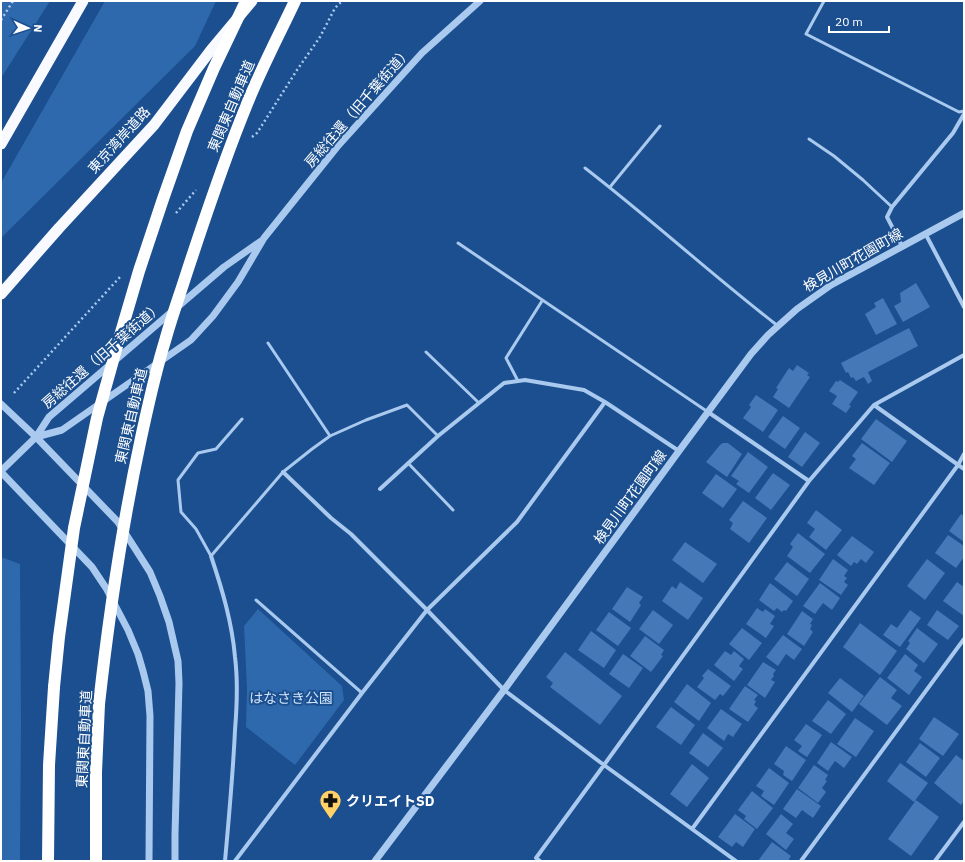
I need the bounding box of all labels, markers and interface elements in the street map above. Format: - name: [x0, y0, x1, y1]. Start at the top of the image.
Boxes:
- north arrow: [8, 8, 48, 48]
- scale bar: [829, 8, 889, 34]
- text: 20 m: [835, 14, 863, 29]
- text: N: [31, 24, 45, 33]
- street label: 房総往還（旧千葉街道）: [301, 43, 415, 171]
- street label: 東関東自動車道: [204, 57, 258, 155]
- street label: 東京湾岸道路: [84, 103, 154, 177]
- street label: 検見川町花園町線: [800, 224, 906, 296]
- street label: 房総往還（旧千葉街道）: [38, 298, 166, 412]
- street label: 東関東自動車道: [111, 366, 151, 466]
- street label: 検見川町花園町線: [590, 446, 670, 548]
- park label: はなさき公園: [249, 689, 333, 707]
- street label: 東関東自動車道: [72, 690, 96, 788]
- pharmacy icon: クリエイトSD: [318, 788, 344, 821]
- place label: クリエイトSD: [346, 792, 435, 810]

